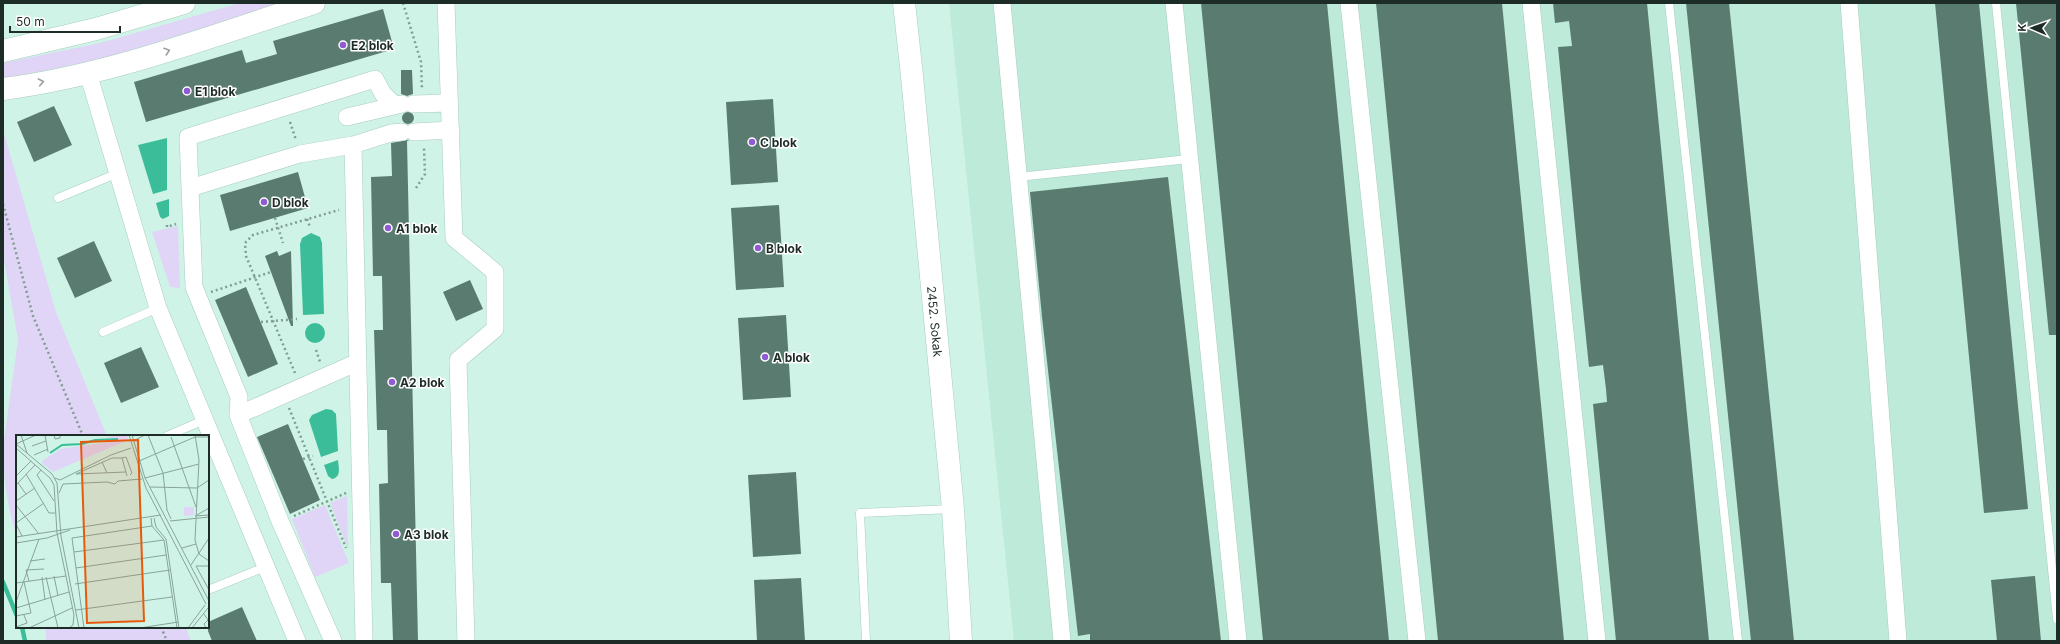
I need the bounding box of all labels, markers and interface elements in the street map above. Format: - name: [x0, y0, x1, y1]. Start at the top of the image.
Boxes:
- scale bar: [10, 8, 120, 34]
- north arrow: [2012, 8, 2052, 48]
- text: 50 m: [16, 14, 45, 29]
- text: K: [2015, 23, 2029, 32]
- place label: E2 blok: [351, 38, 394, 53]
- marker: E2 blok: [338, 40, 348, 50]
- one-way arrow: [164, 47, 171, 56]
- one-way arrow: [38, 78, 45, 87]
- place label: E1 blok: [195, 84, 235, 99]
- marker: E1 blok: [182, 86, 192, 96]
- place label: C blok: [760, 135, 797, 150]
- marker: C blok: [747, 137, 757, 147]
- place label: D blok: [272, 195, 309, 210]
- marker: D blok: [259, 197, 269, 207]
- place label: A1 blok: [396, 221, 438, 236]
- marker: A1 blok: [383, 223, 393, 233]
- place label: B blok: [766, 241, 802, 256]
- marker: B blok: [753, 243, 763, 253]
- street label: 2452. Sokak: [924, 285, 946, 358]
- place label: A blok: [773, 350, 810, 365]
- marker: A blok: [760, 352, 770, 362]
- place label: A2 blok: [400, 375, 445, 390]
- marker: A2 blok: [387, 377, 397, 387]
- inset map: [16, 435, 209, 628]
- place label: A3 blok: [404, 527, 449, 542]
- marker: A3 blok: [391, 529, 401, 539]

